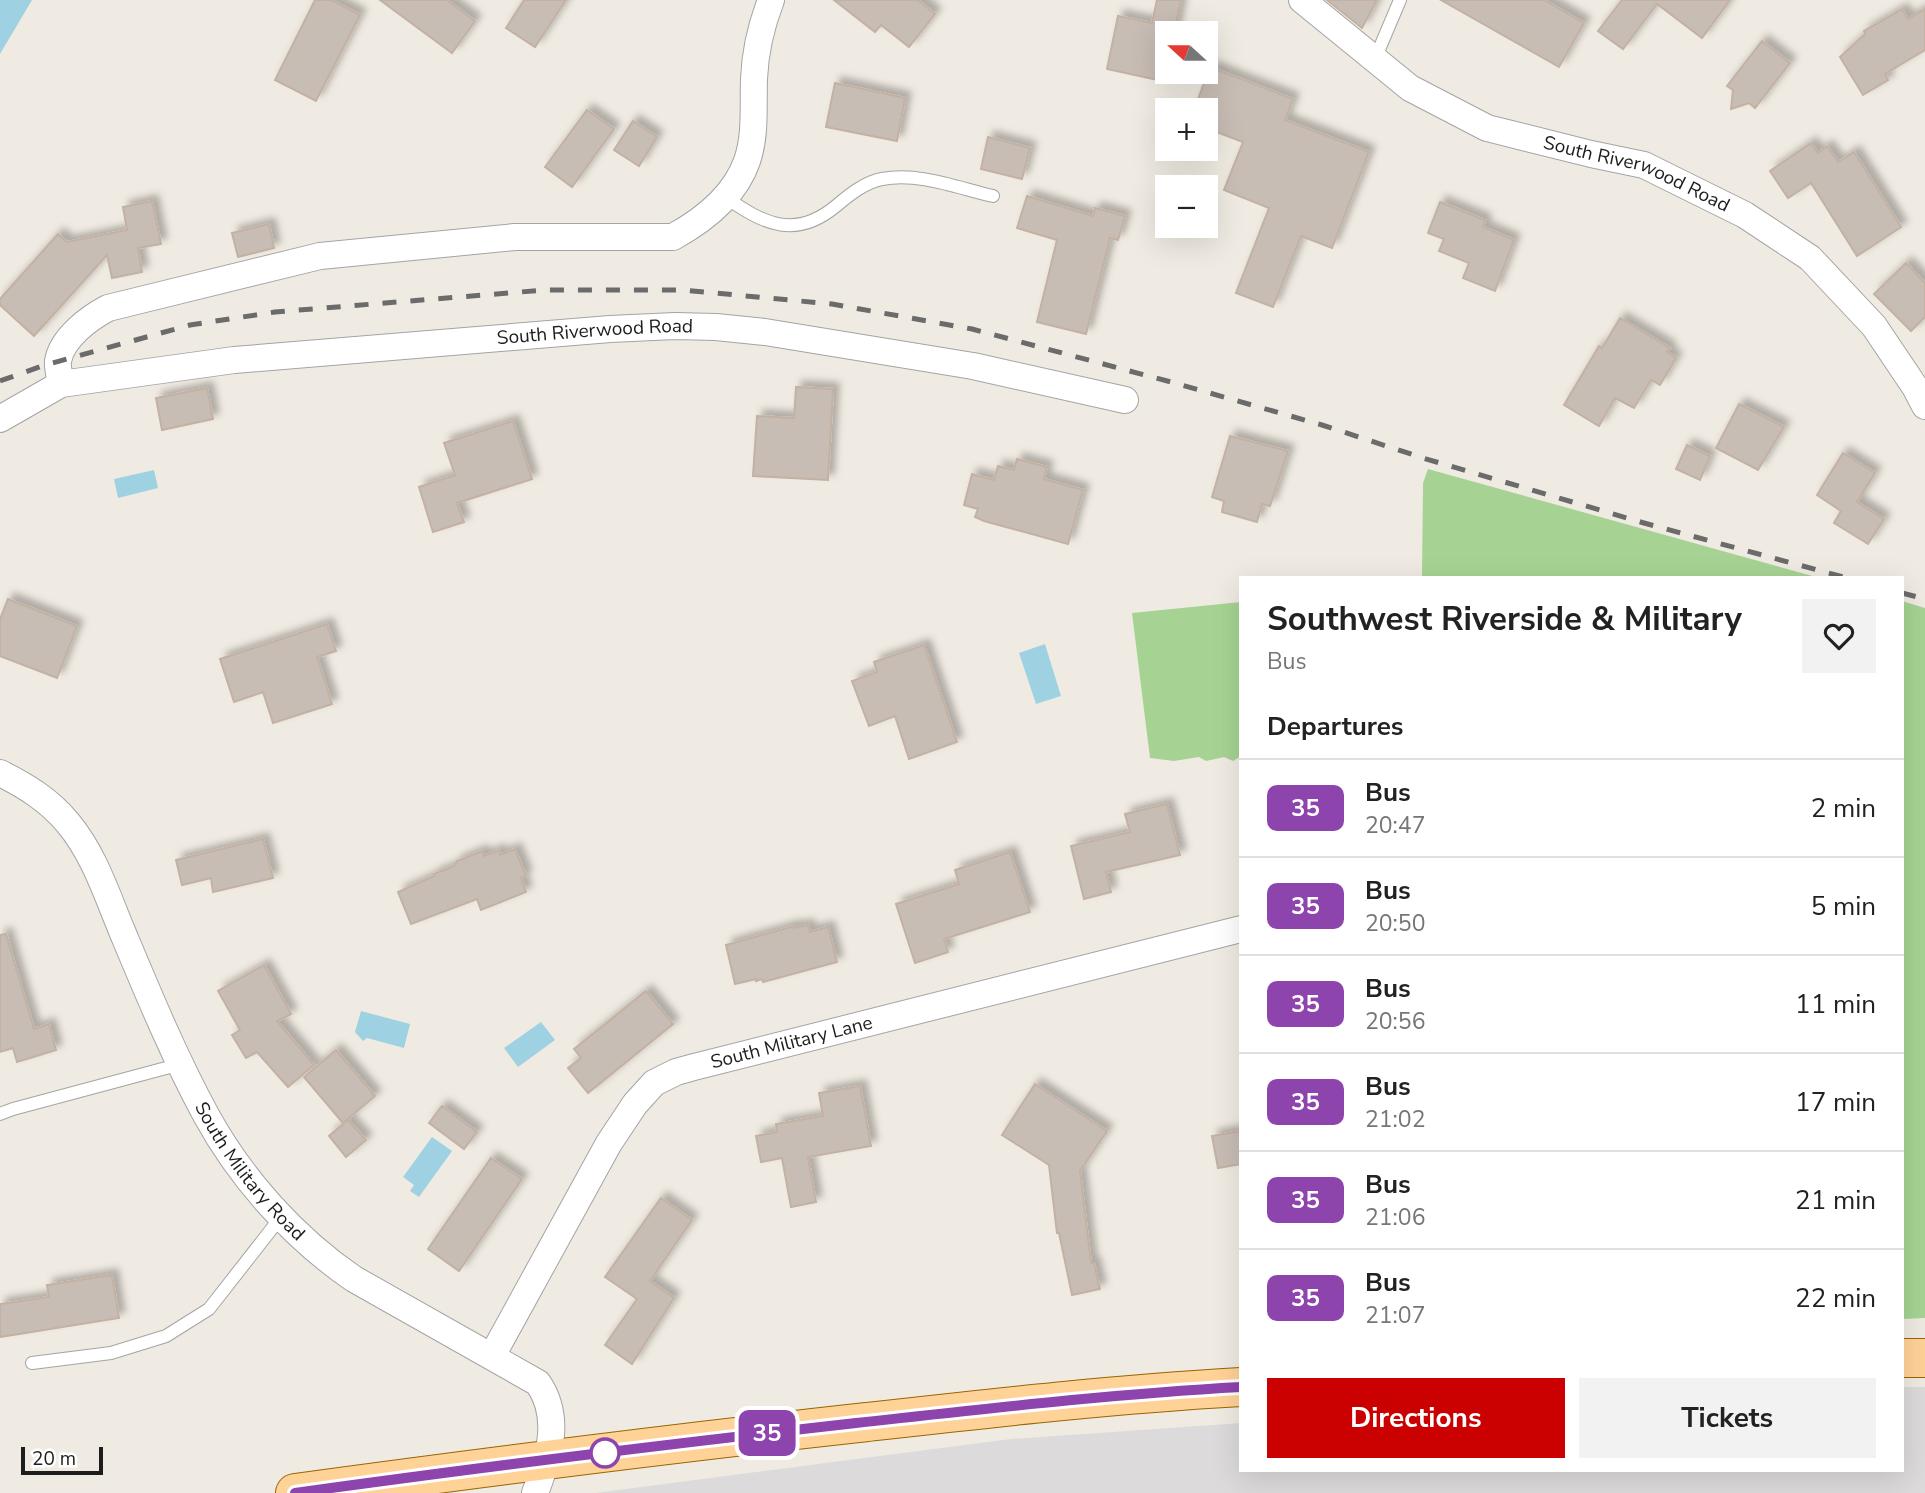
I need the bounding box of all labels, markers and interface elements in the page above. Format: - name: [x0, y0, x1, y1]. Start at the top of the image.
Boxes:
- north arrow: [1155, 21, 1218, 84]
- map controls: [1155, 21, 1218, 238]
- button: +: [1155, 98, 1218, 161]
- street label: South Riverwood Road: [1541, 130, 1734, 218]
- button: −: [1155, 175, 1218, 238]
- street label: South Riverwood Road: [496, 313, 693, 351]
- text: Southwest Riverside & Military: [1267, 597, 1742, 642]
- button: heart: [1802, 599, 1876, 673]
- text: Bus: [1267, 646, 1307, 677]
- text: Departures: [1267, 709, 1403, 744]
- text: Bus: [1365, 775, 1411, 810]
- text: 2 min: [1811, 791, 1876, 826]
- text: 35: [1291, 792, 1320, 824]
- text: 20:47: [1365, 810, 1425, 841]
- text: Bus: [1365, 873, 1411, 908]
- text: 5 min: [1811, 889, 1876, 924]
- text: 35: [1291, 890, 1320, 922]
- text: 20:50: [1365, 908, 1425, 939]
- text: Bus: [1365, 971, 1411, 1006]
- text: 11 min: [1795, 987, 1876, 1022]
- text: 35: [1291, 988, 1320, 1020]
- text: 20:56: [1365, 1006, 1425, 1037]
- street label: South Military Lane: [708, 1009, 875, 1075]
- text: Bus: [1365, 1069, 1411, 1104]
- text: 17 min: [1795, 1085, 1876, 1120]
- text: 35: [1291, 1086, 1320, 1118]
- street label: South Military Road: [188, 1097, 311, 1247]
- text: 21:02: [1365, 1104, 1425, 1135]
- text: Bus: [1365, 1167, 1411, 1202]
- text: 21 min: [1795, 1183, 1876, 1218]
- text: 35: [1291, 1184, 1320, 1216]
- text: 21:06: [1365, 1202, 1425, 1233]
- text: Bus: [1365, 1265, 1411, 1300]
- text: 22 min: [1795, 1281, 1876, 1316]
- text: 35: [1291, 1282, 1320, 1314]
- text: 21:07: [1365, 1300, 1425, 1331]
- button: Directions: [1267, 1378, 1565, 1458]
- button: Tickets: [1579, 1378, 1876, 1458]
- line badge: 35: [736, 1410, 798, 1456]
- text: 35: [753, 1417, 781, 1449]
- unlabelled marker: [590, 1438, 620, 1468]
- scale bar: [21, 1444, 103, 1476]
- text: 20 m: [32, 1446, 76, 1472]

